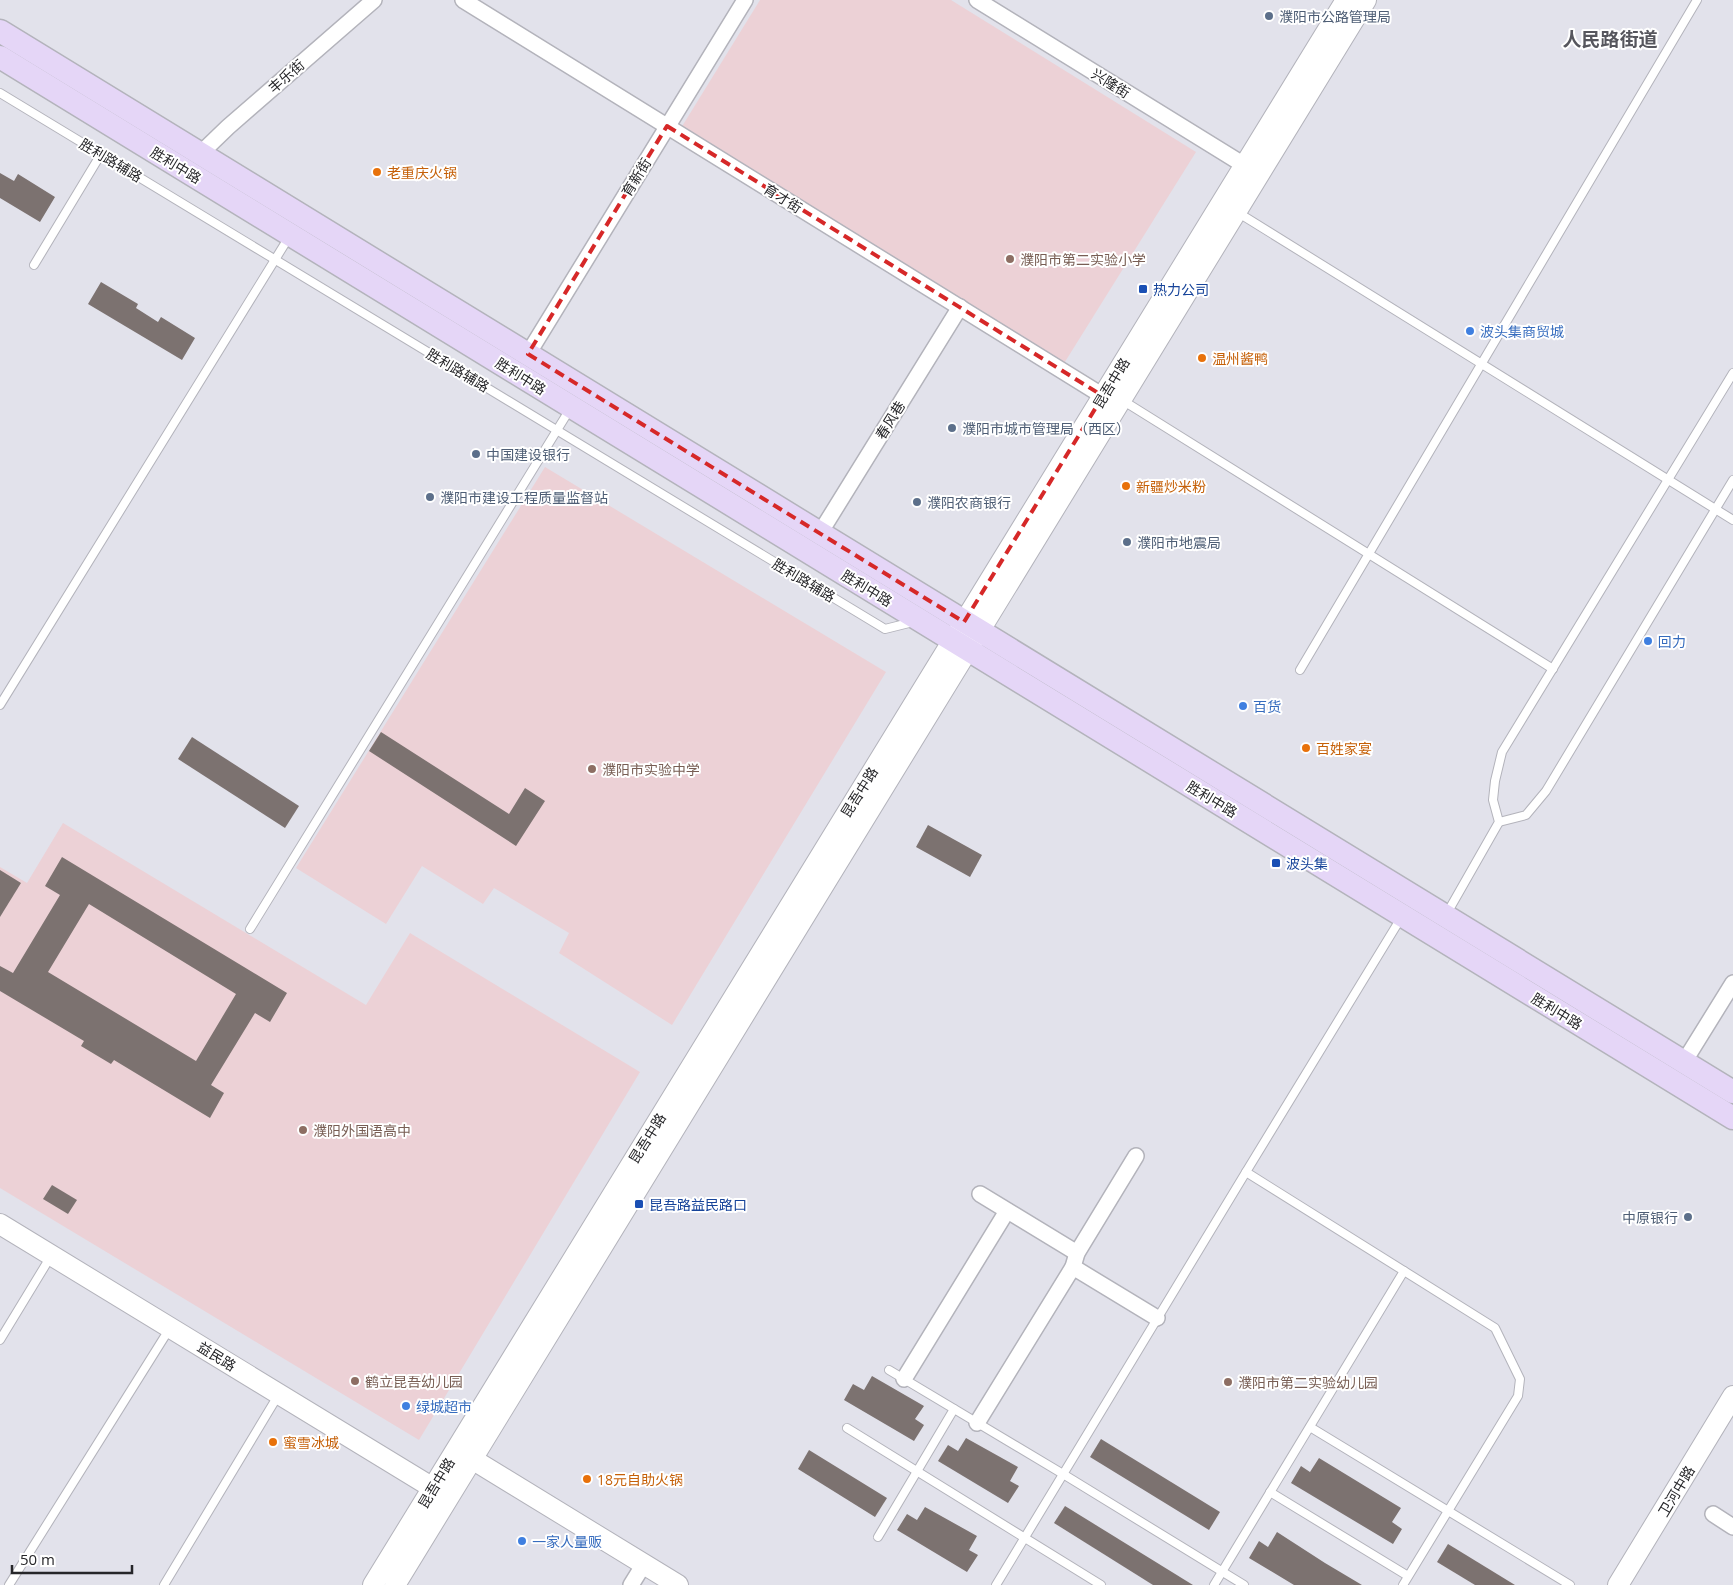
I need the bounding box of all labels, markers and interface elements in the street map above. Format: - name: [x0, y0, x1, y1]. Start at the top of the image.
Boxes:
- place label: 濮阳市公路管理局: [1279, 7, 1391, 26]
- marker: 濮阳市公路管理局: [1263, 10, 1275, 22]
- district label: 人民路街道: [1562, 26, 1658, 52]
- street label: 丰乐街: [264, 55, 308, 97]
- street label: 兴隆街: [1088, 64, 1134, 102]
- street label: 胜利路辅路: [76, 134, 146, 186]
- street label: 胜利中路: [147, 142, 205, 188]
- street label: 育新街: [617, 154, 655, 200]
- place label: 老重庆火锅: [387, 163, 457, 182]
- marker: 老重庆火锅: [371, 166, 383, 178]
- street label: 育才街: [760, 179, 806, 217]
- place label: 濮阳市第二实验小学: [1020, 250, 1146, 269]
- marker: 濮阳市第二实验小学: [1004, 253, 1016, 265]
- place label: 热力公司: [1153, 280, 1209, 299]
- marker: 热力公司: [1137, 283, 1149, 295]
- place label: 波头集商贸城: [1480, 322, 1564, 341]
- marker: 波头集商贸城: [1464, 325, 1476, 337]
- street label: 胜利路辅路: [423, 344, 493, 396]
- place label: 温州酱鸭: [1212, 349, 1268, 368]
- marker: 温州酱鸭: [1196, 352, 1208, 364]
- street label: 胜利中路: [492, 353, 550, 399]
- street label: 昆吾中路: [1088, 354, 1134, 412]
- street label: 春风巷: [871, 397, 909, 443]
- place label: 濮阳市城市管理局（西区）: [962, 419, 1130, 438]
- marker: 濮阳市城市管理局（西区）: [946, 422, 958, 434]
- place label: 中国建设银行: [486, 445, 570, 464]
- marker: 中国建设银行: [470, 448, 482, 460]
- place label: 新疆炒米粉: [1136, 477, 1206, 496]
- marker: 新疆炒米粉: [1120, 480, 1132, 492]
- place label: 濮阳市建设工程质量监督站: [440, 488, 608, 507]
- marker: 濮阳市建设工程质量监督站: [424, 491, 436, 503]
- place label: 濮阳农商银行: [927, 493, 1011, 512]
- marker: 濮阳农商银行: [911, 496, 923, 508]
- place label: 濮阳市地震局: [1137, 533, 1221, 552]
- marker: 濮阳市地震局: [1121, 536, 1133, 548]
- street label: 胜利路辅路: [769, 554, 839, 606]
- street label: 胜利中路: [838, 565, 896, 611]
- place label: 回力: [1658, 632, 1686, 651]
- marker: 回力: [1642, 635, 1654, 647]
- place label: 百货: [1253, 697, 1281, 716]
- marker: 百货: [1237, 700, 1249, 712]
- place label: 百姓家宴: [1316, 739, 1372, 758]
- marker: 百姓家宴: [1300, 742, 1312, 754]
- place label: 濮阳市实验中学: [602, 760, 700, 779]
- marker: 濮阳市实验中学: [586, 763, 598, 775]
- street label: 昆吾中路: [836, 763, 882, 821]
- street label: 胜利中路: [1183, 776, 1241, 822]
- place label: 波头集: [1286, 854, 1328, 873]
- marker: 波头集: [1270, 857, 1282, 869]
- street label: 胜利中路: [1528, 988, 1586, 1034]
- street label: 昆吾中路: [624, 1109, 670, 1167]
- place label: 濮阳外国语高中: [313, 1121, 411, 1140]
- marker: 濮阳外国语高中: [297, 1124, 309, 1136]
- place label: 昆吾路益民路口: [649, 1195, 747, 1214]
- marker: 昆吾路益民路口: [633, 1198, 645, 1210]
- place label: 中原银行: [1622, 1208, 1678, 1227]
- marker: 中原银行: [1682, 1211, 1694, 1223]
- street label: 益民路: [194, 1337, 240, 1375]
- place label: 鹤立昆吾幼儿园: [365, 1372, 463, 1391]
- place label: 濮阳市第二实验幼儿园: [1238, 1373, 1378, 1392]
- marker: 鹤立昆吾幼儿园: [349, 1375, 361, 1387]
- marker: 濮阳市第二实验幼儿园: [1222, 1376, 1234, 1388]
- place label: 绿城超市: [416, 1397, 472, 1416]
- marker: 绿城超市: [400, 1400, 412, 1412]
- place label: 蜜雪冰城: [283, 1433, 339, 1452]
- marker: 蜜雪冰城: [267, 1436, 279, 1448]
- street label: 昆吾中路: [413, 1454, 459, 1512]
- street label: 卫河中路: [1653, 1462, 1699, 1520]
- place label: 18元自助火锅: [597, 1470, 683, 1489]
- marker: 18元自助火锅: [581, 1473, 593, 1485]
- place label: 一家人量贩: [532, 1532, 602, 1551]
- marker: 一家人量贩: [516, 1535, 528, 1547]
- scale bar: [12, 1542, 132, 1574]
- text: 50 m: [20, 1549, 55, 1569]

